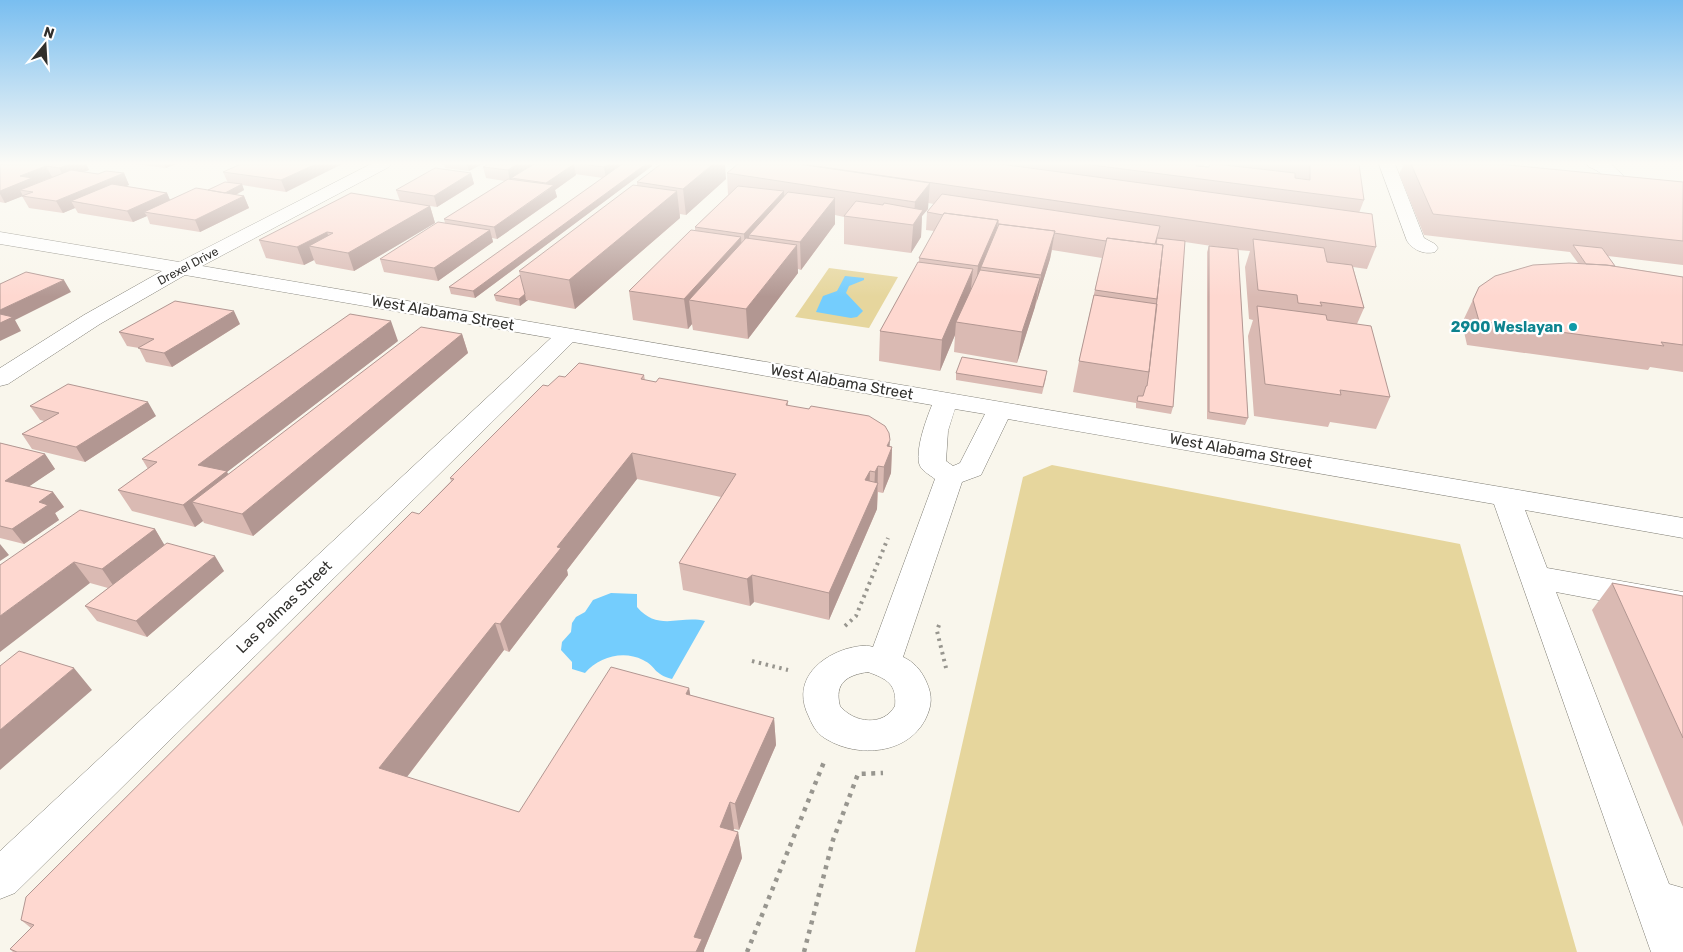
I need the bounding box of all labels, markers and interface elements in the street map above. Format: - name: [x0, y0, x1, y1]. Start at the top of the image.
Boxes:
- north arrow: [20, 20, 70, 70]
- text: N: [41, 23, 56, 43]
- street label: Drexel Drive: [155, 244, 221, 288]
- street label: West Alabama Street: [370, 292, 516, 334]
- place label: 2900 Weslayan: [1451, 318, 1563, 336]
- marker: 2900 Weslayan: [1567, 321, 1579, 333]
- street label: West Alabama Street: [769, 361, 915, 403]
- street label: West Alabama Street: [1168, 430, 1314, 472]
- street label: Las Palmas Street: [233, 557, 336, 657]

